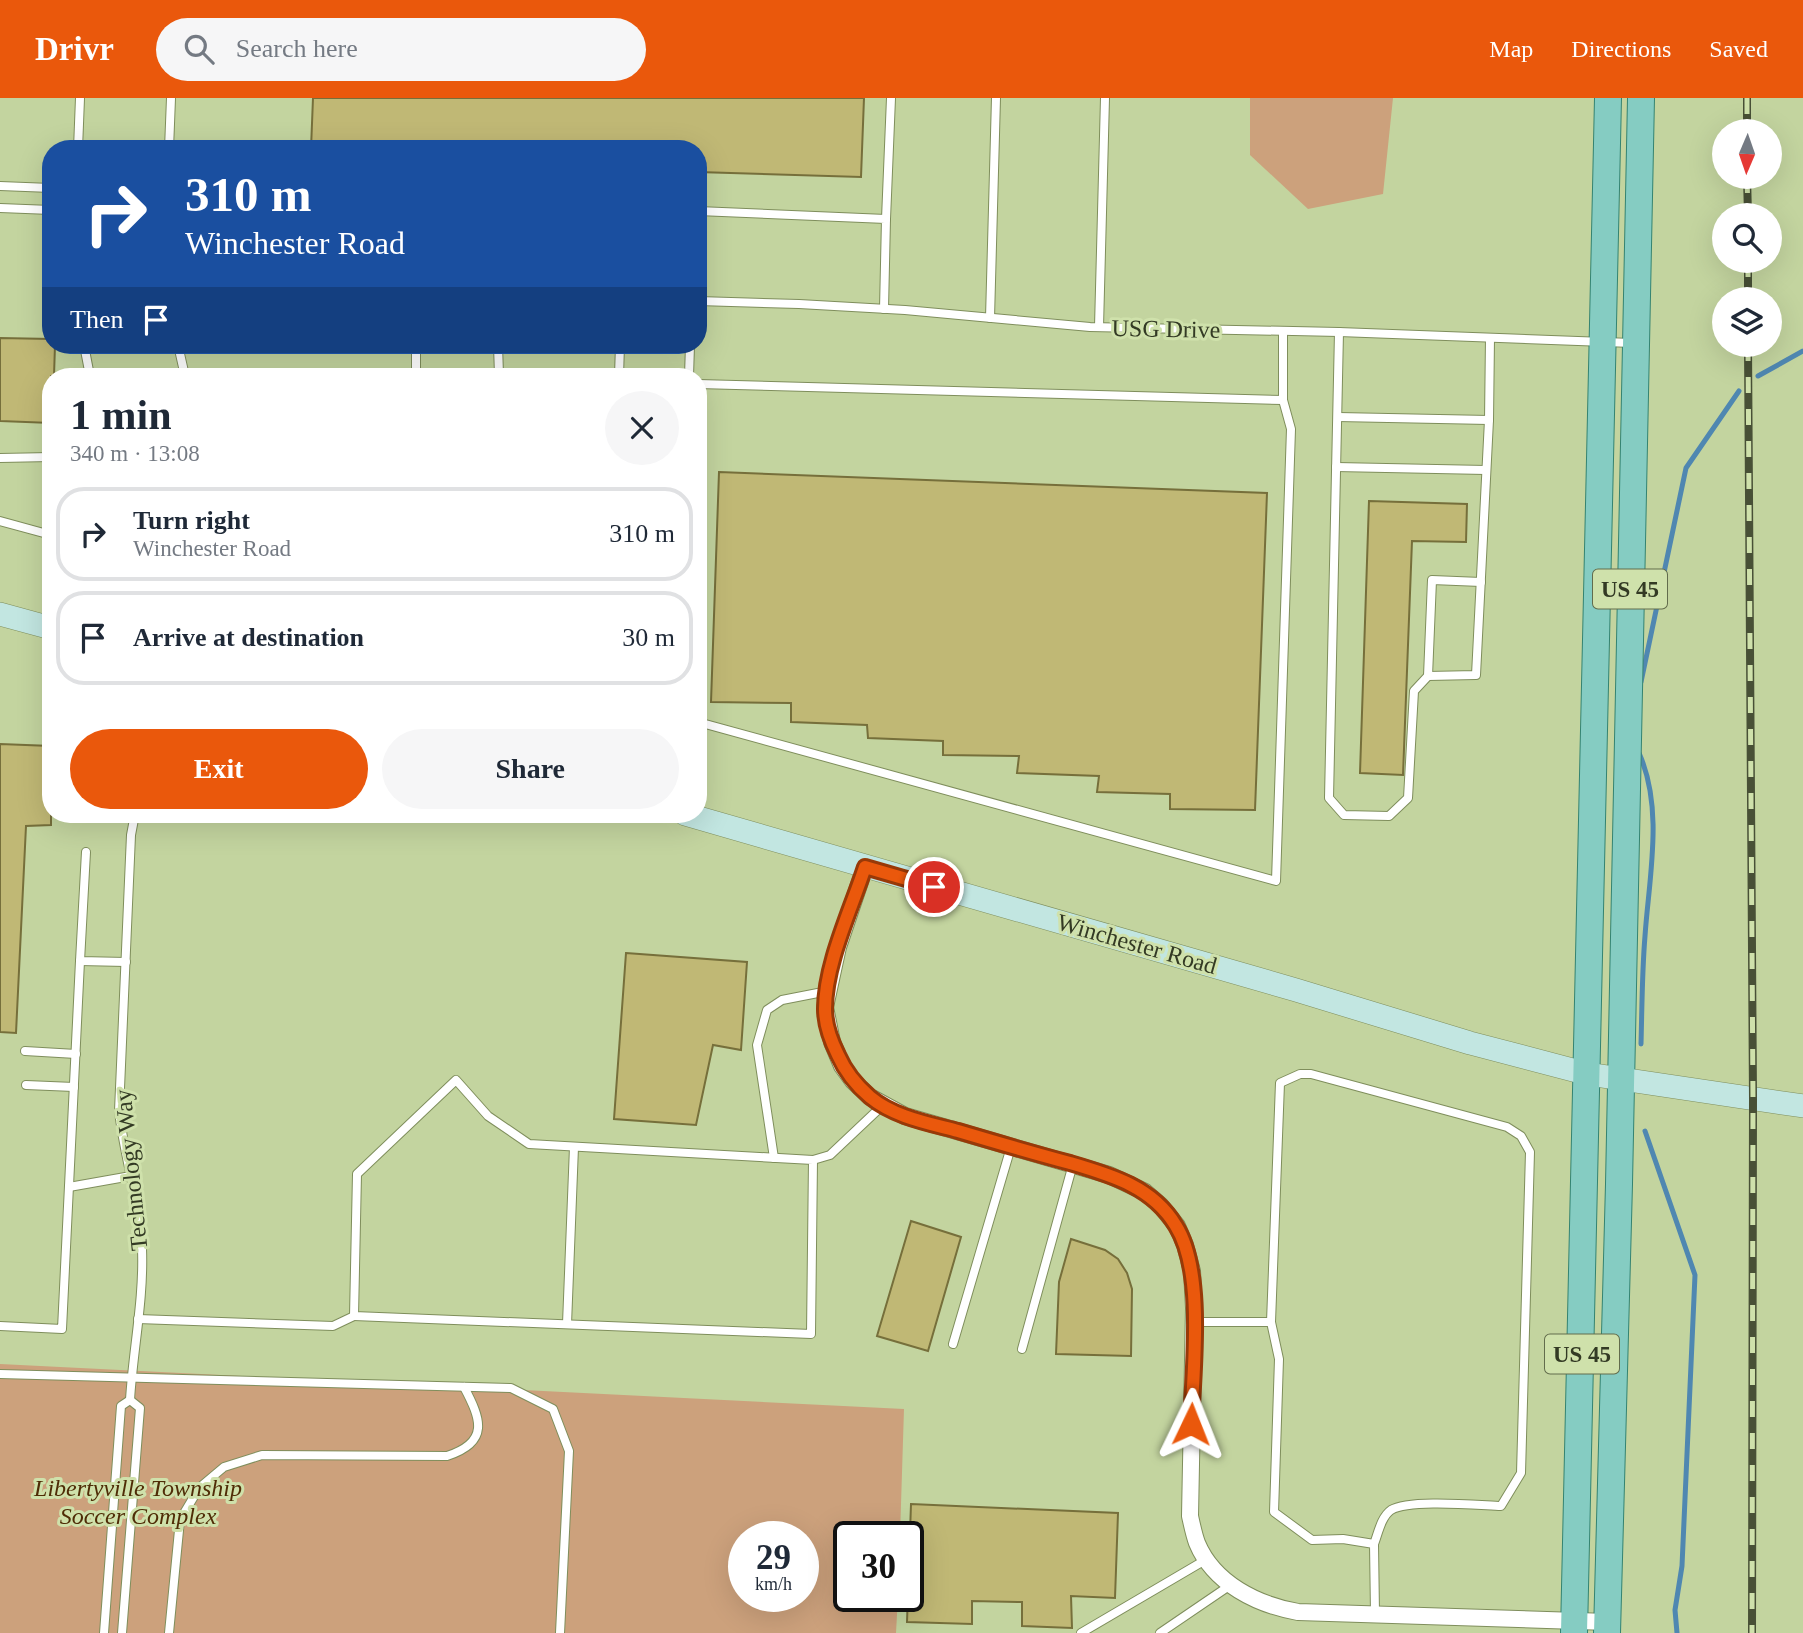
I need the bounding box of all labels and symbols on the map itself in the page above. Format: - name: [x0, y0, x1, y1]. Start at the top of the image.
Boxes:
- north arrow: [1712, 119, 1782, 189]
- street label: USG Drive: [1111, 315, 1221, 343]
- road number: US 45: [1593, 569, 1667, 608]
- pin: [904, 857, 964, 917]
- street label: Winchester Road: [1054, 909, 1220, 979]
- street label: Technology Way: [110, 1088, 152, 1252]
- road number: US 45: [1545, 1334, 1619, 1373]
- position arrow: [1154, 1387, 1228, 1461]
- park label: Libertyville Township Soccer Complex: [33, 1475, 242, 1529]
- speed limit sign: 30: [833, 1521, 924, 1612]

